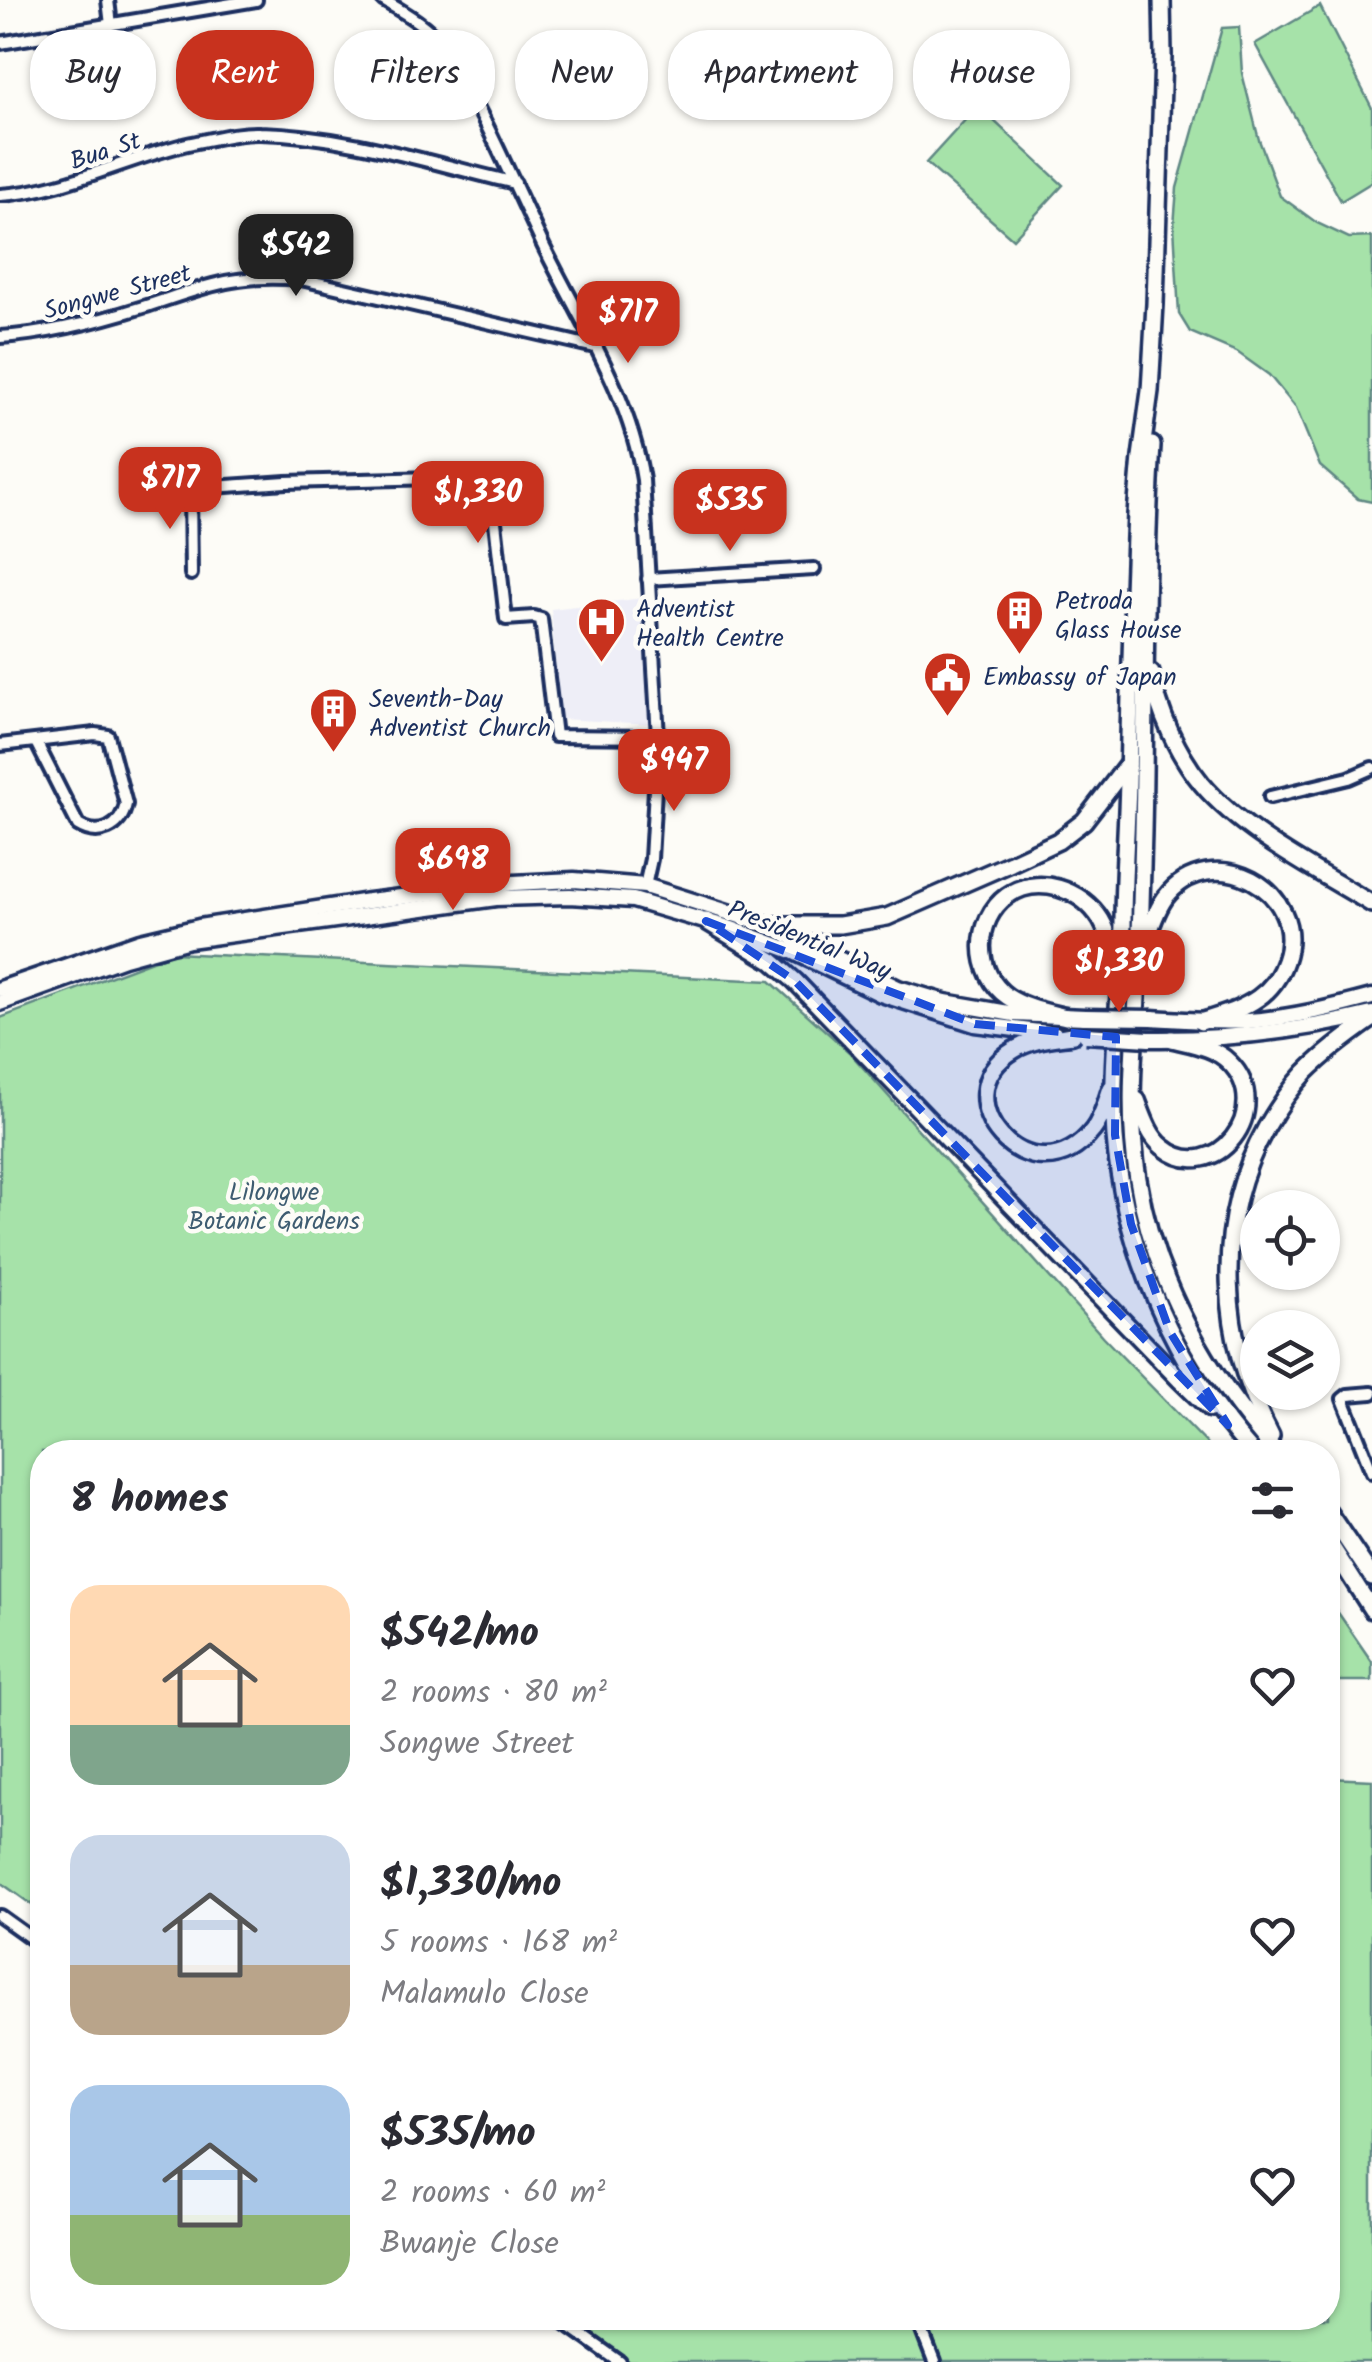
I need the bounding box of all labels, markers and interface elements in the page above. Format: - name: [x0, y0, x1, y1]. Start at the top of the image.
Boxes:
- chip: Buy: [30, 30, 156, 120]
- chip: Rent: [176, 30, 314, 120]
- chip: Filters: [334, 30, 495, 120]
- chip: New: [515, 30, 648, 120]
- chip: Apartment: [668, 30, 893, 120]
- chip: House: [913, 30, 1070, 120]
- street label: Bua St: [65, 122, 147, 182]
- pin: $542: [237, 214, 355, 299]
- text: $542: [260, 221, 332, 272]
- street label: Songwe Street: [39, 254, 196, 332]
- pin: $717: [569, 281, 687, 366]
- text: $717: [599, 288, 657, 339]
- pin: $717: [111, 447, 229, 532]
- text: $717: [141, 454, 199, 505]
- pin: $1,330: [397, 461, 559, 546]
- text: $1,330: [434, 468, 522, 519]
- pin: $535: [671, 469, 789, 554]
- text: $535: [696, 476, 764, 527]
- place label: Petroda Glass House: [1055, 582, 1181, 651]
- building icon: Petroda Glass House: [994, 588, 1046, 656]
- place label: Adventist Health Centre: [636, 590, 784, 659]
- hospital icon: Adventist Health Centre: [575, 596, 627, 664]
- public building icon: Embassy of Japan: [922, 650, 974, 718]
- place label: Embassy of Japan: [983, 658, 1177, 698]
- place label: Seventh-Day Adventist Church: [369, 680, 551, 749]
- building icon: Seventh-Day Adventist Church: [308, 686, 360, 754]
- pin: $947: [615, 729, 733, 814]
- text: $947: [640, 736, 708, 787]
- pin: $698: [394, 828, 512, 913]
- text: $698: [417, 835, 489, 886]
- street label: Presidential Way: [721, 890, 897, 992]
- pin: $1,330: [1038, 930, 1200, 1015]
- text: $1,330: [1075, 937, 1163, 988]
- park label: Lilongwe Botanic Gardens: [188, 1173, 360, 1242]
- map controls: [1240, 1190, 1340, 1410]
- button: locate: [1240, 1190, 1340, 1290]
- button: layers: [1240, 1310, 1340, 1410]
- text: 8 homes: [70, 1467, 228, 1534]
- icon: filters: [1245, 1473, 1300, 1528]
- text: $542/mo: [380, 1601, 539, 1668]
- icon: home: [150, 1625, 270, 1745]
- icon: heart: [1245, 1658, 1300, 1713]
- text: 2 rooms · 80 m²: [380, 1668, 607, 1719]
- text: Songwe Street: [380, 1719, 574, 1770]
- text: $1,330/mo: [380, 1851, 561, 1918]
- icon: home: [150, 1875, 270, 1995]
- icon: heart: [1245, 1908, 1300, 1963]
- text: 5 rooms · 168 m²: [380, 1918, 617, 1969]
- text: Malamulo Close: [380, 1969, 589, 2020]
- text: $535/mo: [380, 2101, 536, 2168]
- icon: home: [150, 2125, 270, 2245]
- icon: heart: [1245, 2158, 1300, 2213]
- text: 2 rooms · 60 m²: [380, 2168, 605, 2219]
- text: Bwanje Close: [380, 2219, 559, 2270]

